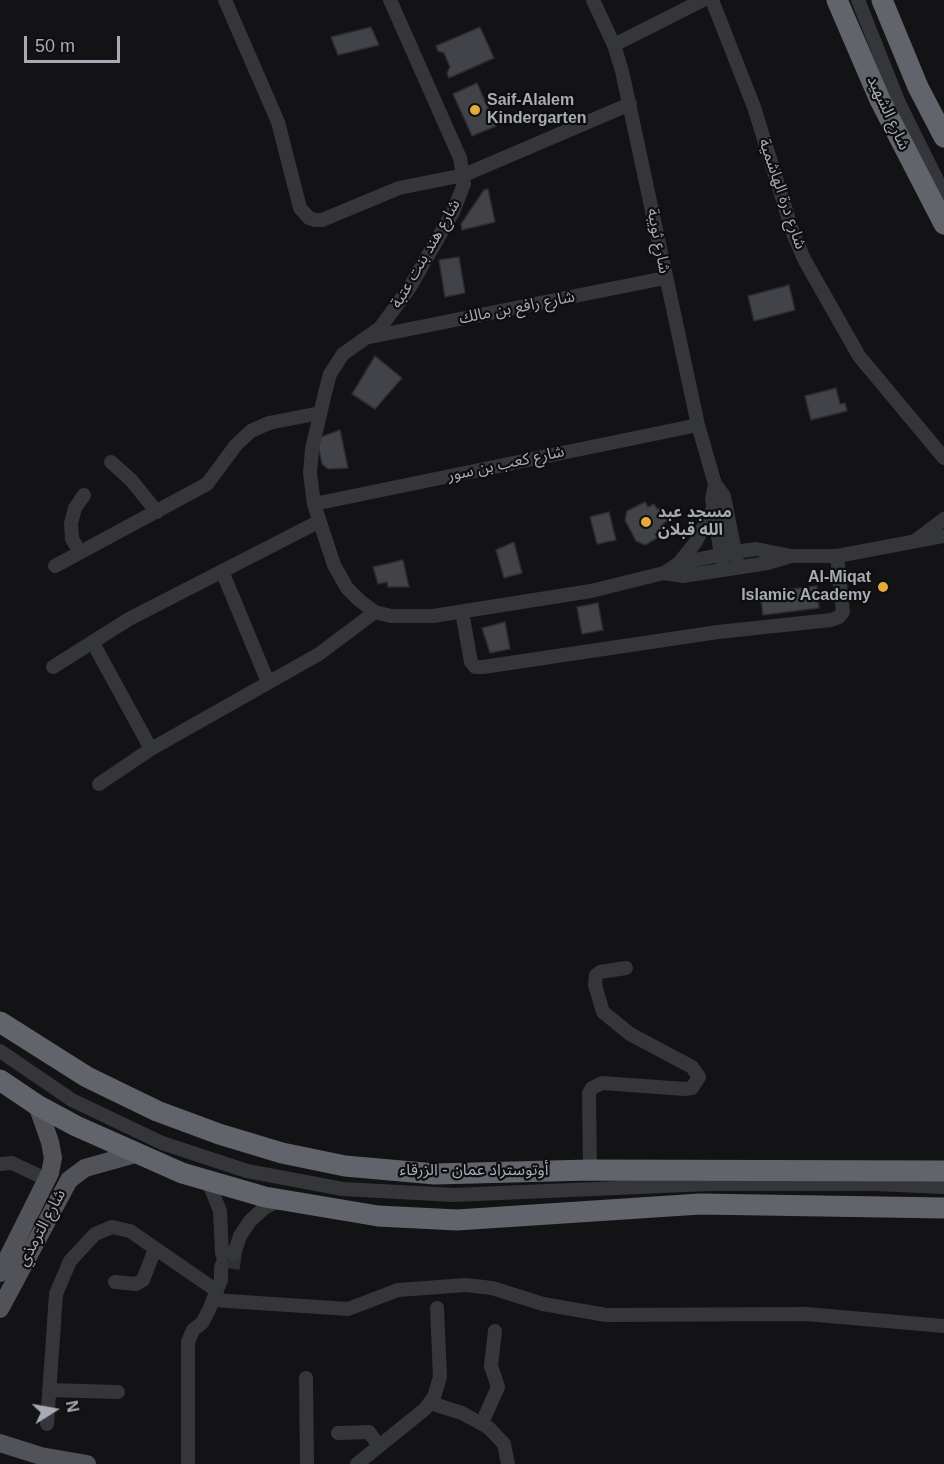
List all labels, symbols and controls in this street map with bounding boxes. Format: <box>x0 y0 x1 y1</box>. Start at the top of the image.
scale bar <box>27 24 123 62</box>
text: 50 m <box>35 36 75 56</box>
street label: شارع الشهيد <box>862 73 914 153</box>
place label: Saif-Alalem Kindergarten <box>487 91 587 129</box>
marker: Saif-Alalem Kindergarten <box>468 103 482 117</box>
street label: شارع درة الهاشمية <box>754 136 810 252</box>
street label: شارع هند بنت عتبة <box>387 196 465 312</box>
street label: شارع ثويبة <box>642 207 674 275</box>
street label: شارع رافع بن مالك <box>458 287 576 329</box>
street label: شارع كعب بن سور <box>446 442 566 486</box>
place label: مسجد عبد الله قبلان <box>658 503 732 541</box>
marker: مسجد عبد الله قبلان <box>639 515 653 529</box>
place label: Al-Miqat Islamic Academy <box>741 568 871 606</box>
marker: Al-Miqat Islamic Academy <box>876 580 890 594</box>
street label: أوتوستراد عمان - الزرقاء <box>400 1161 548 1181</box>
street label: شارع الترمذي <box>14 1186 70 1270</box>
north arrow <box>24 1380 84 1440</box>
text: N <box>63 1399 82 1414</box>

